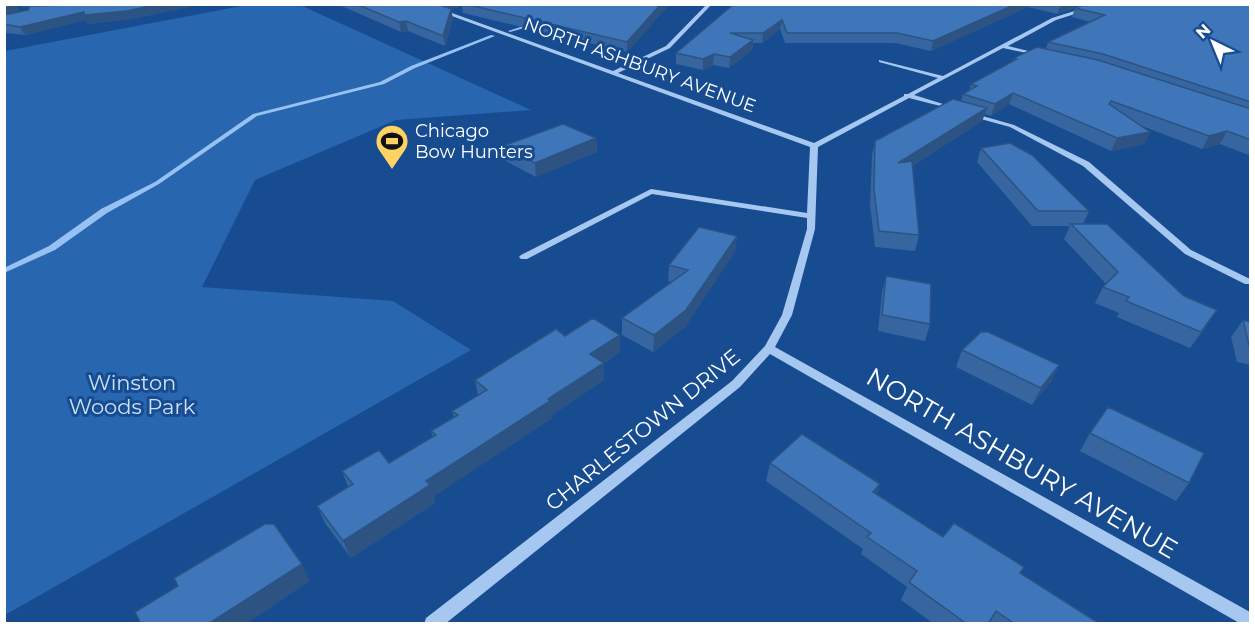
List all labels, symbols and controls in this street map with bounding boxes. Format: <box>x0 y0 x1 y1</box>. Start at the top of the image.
north arrow <box>1183 12 1243 72</box>
street label: NORTH ASHBURY AVENUE <box>521 13 759 117</box>
text: N <box>1192 20 1214 43</box>
place label: Chicago Bow Hunters <box>415 120 533 163</box>
sports icon: Chicago Bow Hunters <box>374 123 410 170</box>
street label: CHARLESTOWN DRIVE <box>540 343 745 516</box>
street label: NORTH ASHBURY AVENUE <box>861 361 1183 565</box>
park label: Winston Woods Park <box>69 370 196 419</box>

